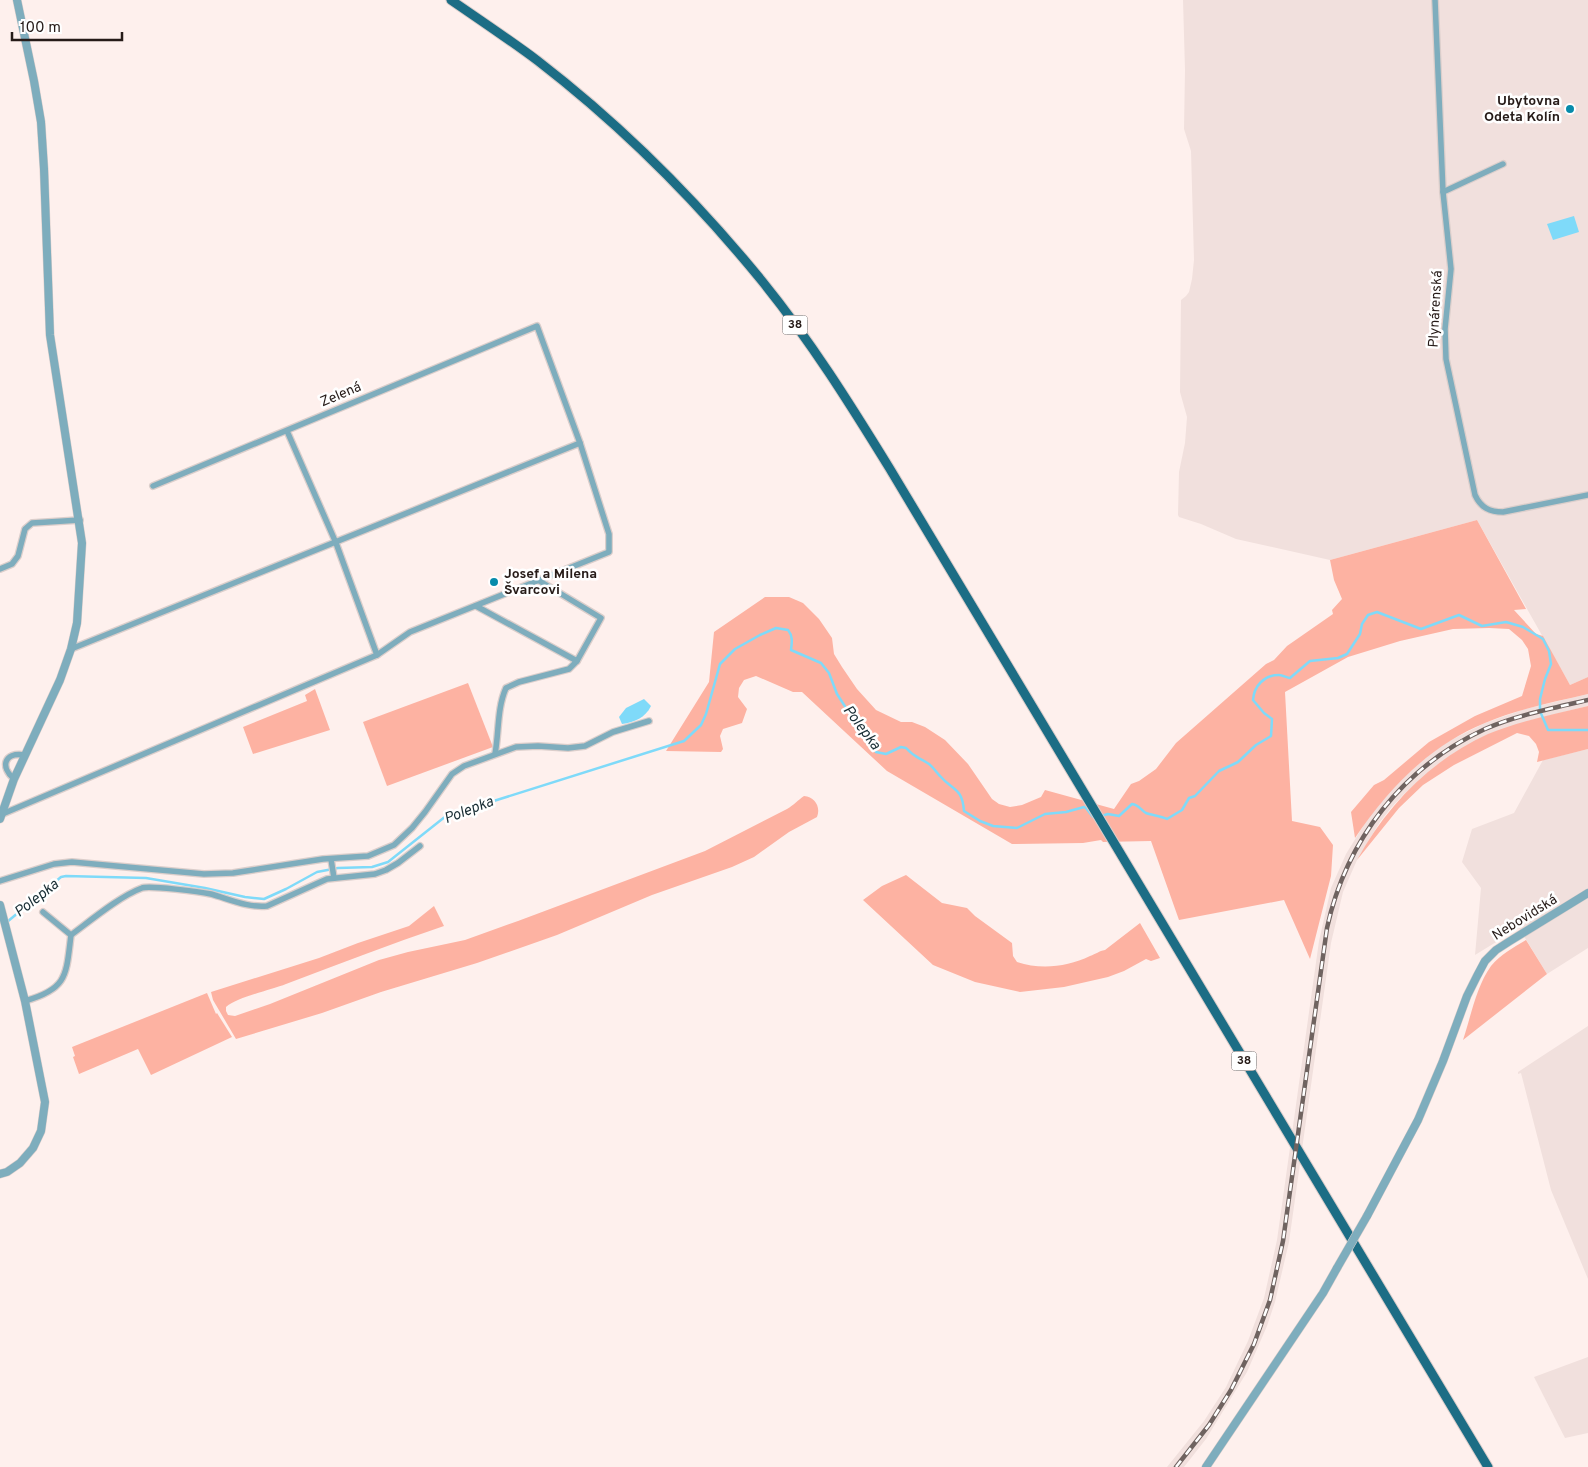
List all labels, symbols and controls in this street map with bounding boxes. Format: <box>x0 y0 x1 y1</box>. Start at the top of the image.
scale bar <box>12 10 122 42</box>
text: 100 m <box>20 19 61 38</box>
place label: Ubytovna Odeta Kolín <box>1484 93 1560 126</box>
marker: Ubytovna Odeta Kolín <box>1564 103 1576 115</box>
street label: Plynárenská <box>1425 270 1447 348</box>
road number: 38 <box>782 316 808 334</box>
street label: Zelená <box>318 379 364 411</box>
place label: Josef a Milena Švarcovi <box>504 566 597 599</box>
marker: Josef a Milena Švarcovi <box>488 576 500 588</box>
water label: Polepka <box>838 702 884 754</box>
water label: Polepka <box>442 793 497 829</box>
water label: Polepka <box>11 876 63 922</box>
street label: Nebovidská <box>1489 891 1561 945</box>
road number: 38 <box>1232 1052 1256 1070</box>

